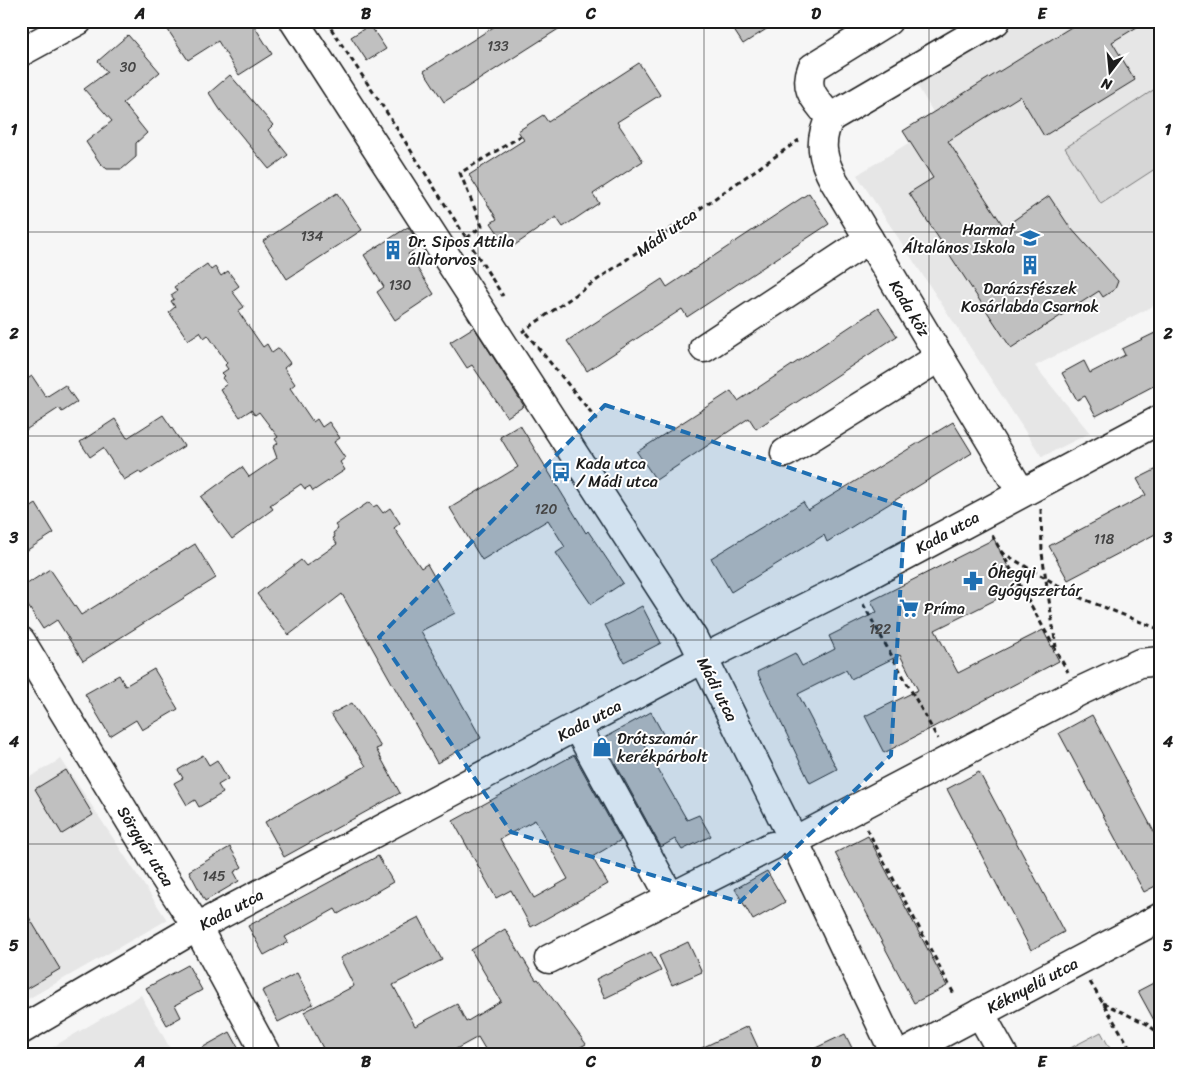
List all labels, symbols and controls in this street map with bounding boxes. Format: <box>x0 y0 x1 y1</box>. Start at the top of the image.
text: A <box>134 0 145 28</box>
text: B <box>361 0 372 28</box>
text: C <box>585 0 597 28</box>
text: D <box>811 0 821 28</box>
text: E <box>1038 0 1048 28</box>
house number: 133 <box>487 34 509 59</box>
north arrow <box>1084 48 1134 98</box>
house number: 30 <box>120 55 136 80</box>
text: N <box>1098 71 1116 98</box>
text: 1 <box>11 115 18 144</box>
text: 1 <box>1165 115 1172 144</box>
street label: Mádi utca <box>629 201 703 264</box>
place label: Harmat Általános Iskola <box>901 215 1016 262</box>
house number: 134 <box>301 224 323 249</box>
place label: Dr. Sipos Attila állatorvos <box>408 227 514 274</box>
school or university icon: Harmat Általános Iskola <box>1019 227 1041 249</box>
building icon: Dr. Sipos Attila állatorvos <box>382 239 404 261</box>
building icon: Darázsfészek Kosárlabda Csarnok <box>1019 254 1041 276</box>
house number: 130 <box>389 273 411 298</box>
street label: Kada köz <box>881 274 938 343</box>
place label: Darázsfészek Kosárlabda Csarnok <box>961 274 1099 321</box>
text: 2 <box>8 319 19 348</box>
text: 2 <box>1162 319 1173 348</box>
place label: Kada utca / Mádi utca <box>576 449 658 496</box>
bus stop icon: Kada utca / Mádi utca <box>550 461 572 483</box>
house number: 120 <box>535 497 558 522</box>
street label: Kada utca <box>910 503 985 562</box>
text: 3 <box>9 523 19 552</box>
text: 3 <box>1163 523 1173 552</box>
house number: 118 <box>1094 527 1115 552</box>
place label: Óhegyi Gyógyszertár <box>988 558 1083 605</box>
pharmacy icon: Óhegyi Gyógyszertár <box>962 570 984 592</box>
place label: Príma <box>924 594 965 623</box>
supermarket icon: Príma <box>898 597 920 619</box>
house number: 122 <box>869 617 891 642</box>
street label: Mádi utca <box>689 652 746 727</box>
street label: Kada utca <box>552 691 627 750</box>
place label: Drótszamár kerékpárbolt <box>617 724 708 771</box>
text: 4 <box>8 727 19 756</box>
text: 4 <box>1162 727 1173 756</box>
shop icon: Drótszamár kerékpárbolt <box>591 736 613 758</box>
street label: Sörgyár utca <box>109 800 183 893</box>
house number: 145 <box>202 864 226 889</box>
street label: Kada utca <box>194 880 269 939</box>
text: 5 <box>9 931 19 960</box>
text: 5 <box>1163 931 1173 960</box>
street label: Kéknyelű utca <box>981 949 1083 1022</box>
text: A <box>134 1047 145 1075</box>
text: B <box>361 1047 372 1075</box>
text: C <box>585 1047 597 1075</box>
text: D <box>811 1047 821 1075</box>
text: E <box>1038 1047 1048 1075</box>

